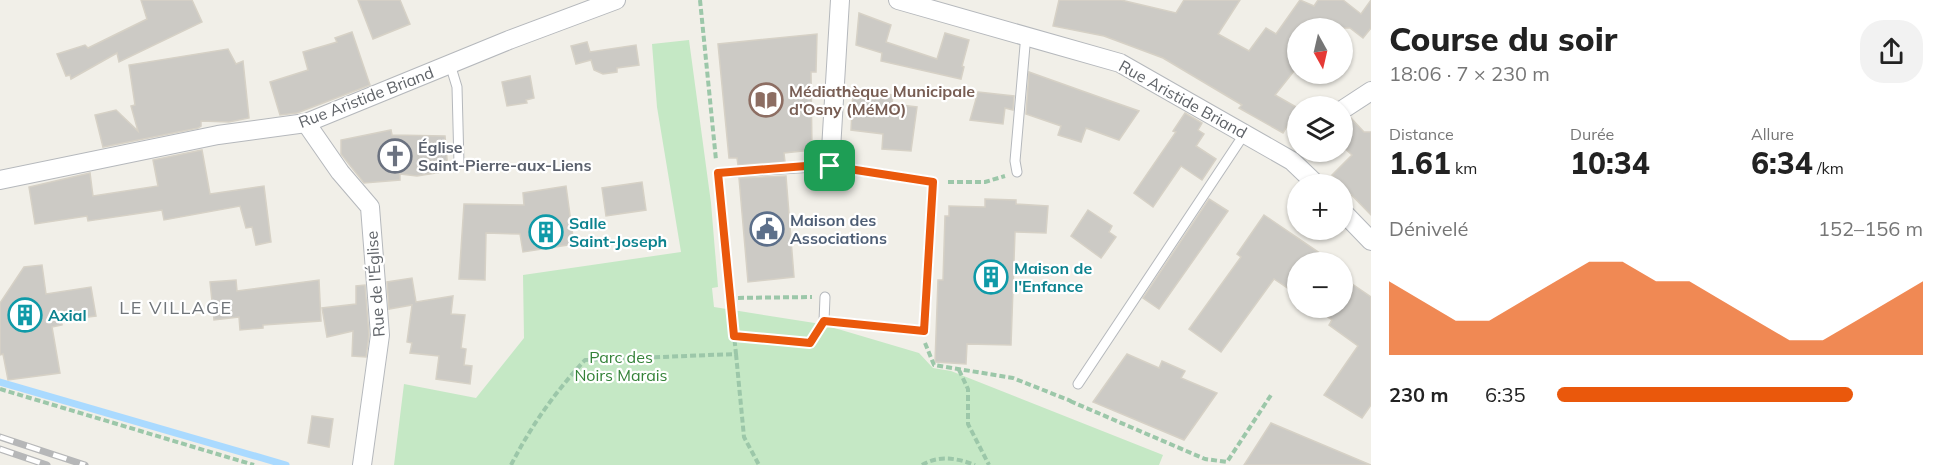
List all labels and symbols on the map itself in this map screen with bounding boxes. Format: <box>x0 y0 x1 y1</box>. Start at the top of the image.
north arrow <box>1287 18 1353 84</box>
street label: Rue Aristide Briand <box>1115 55 1251 143</box>
street label: Rue Aristide Briand <box>295 62 437 132</box>
place label: Médiathèque Municipale d'Osny (MéMO) <box>789 81 975 119</box>
library icon: Médiathèque Municipale d'Osny (MéMO) <box>748 82 784 118</box>
place label: Église Saint-Pierre-aux-Liens <box>418 137 592 175</box>
church icon: Église Saint-Pierre-aux-Liens <box>377 138 413 174</box>
pin <box>804 140 855 191</box>
place label: Maison des Associations <box>790 210 887 248</box>
public building icon: Maison des Associations <box>749 211 785 247</box>
place label: Salle Saint-Joseph <box>569 213 667 251</box>
building icon: Salle Saint-Joseph <box>528 214 564 250</box>
street label: Rue de l'Église <box>361 230 389 338</box>
place label: Maison de l'Enfance <box>1014 258 1092 296</box>
building icon: Maison de l'Enfance <box>973 259 1009 295</box>
district label: LE VILLAGE <box>119 296 233 319</box>
building icon: Axial <box>7 297 43 333</box>
place label: Axial <box>48 305 87 325</box>
park label: Parc des Noirs Marais <box>574 347 668 385</box>

